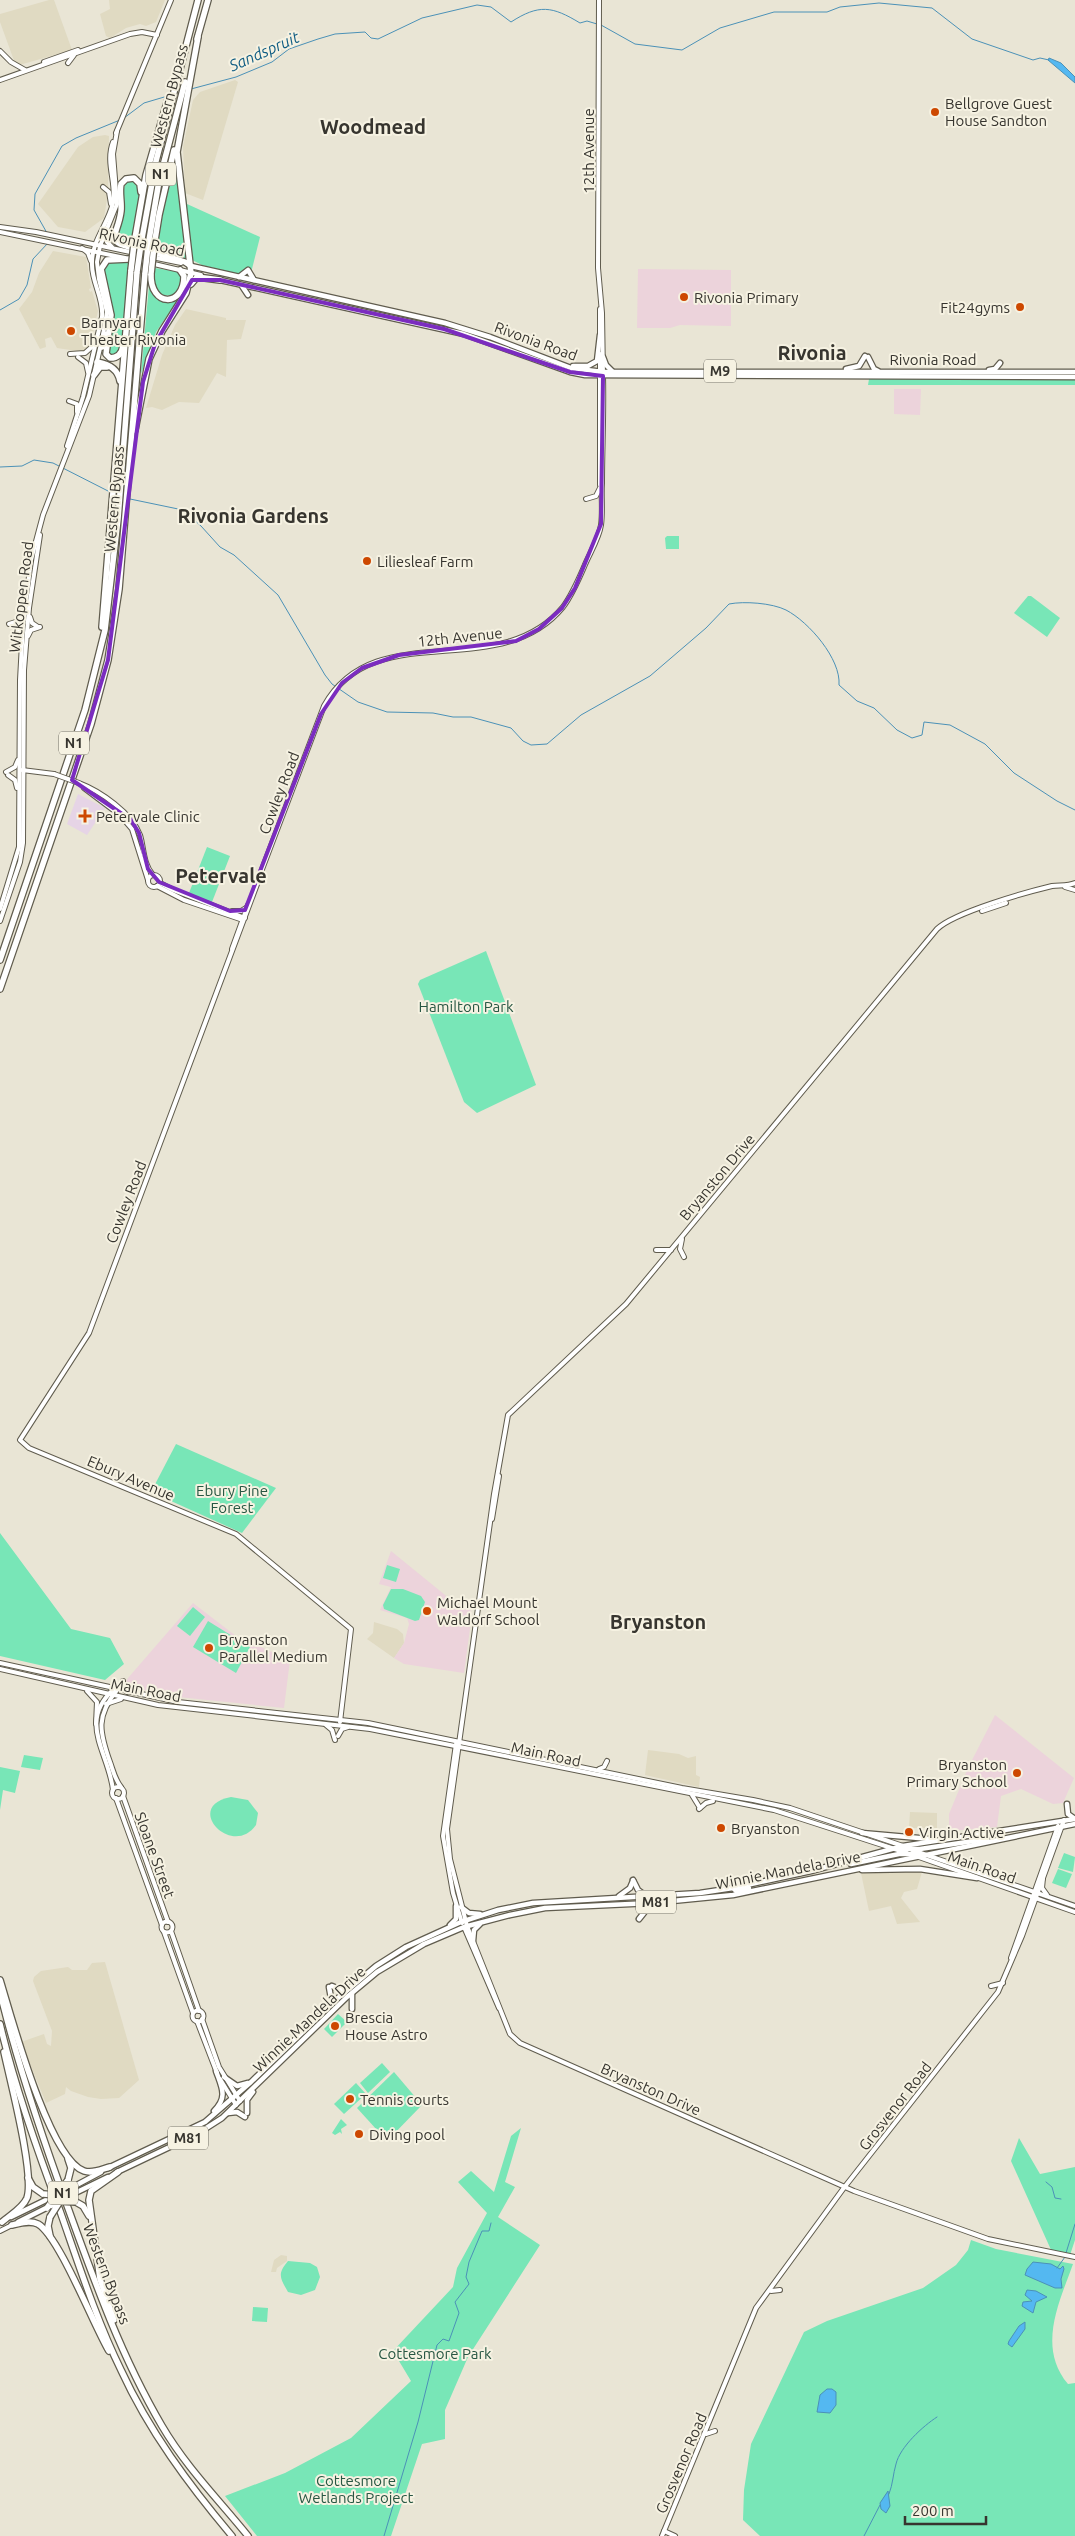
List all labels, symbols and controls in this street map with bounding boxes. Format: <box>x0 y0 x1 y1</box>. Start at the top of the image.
water label: Sandspruit <box>225 27 302 75</box>
street label: Western Bypass <box>147 42 191 150</box>
place label: Bellgrove Guest House Sandton <box>945 95 1052 129</box>
marker: Bellgrove Guest House Sandton <box>929 106 941 118</box>
street label: 12th Avenue <box>580 108 597 194</box>
district label: Woodmead <box>320 115 426 138</box>
road number: N1 <box>146 162 176 185</box>
street label: Rivonia Road <box>98 225 186 259</box>
place label: Rivonia Primary <box>694 289 799 306</box>
marker: Rivonia Primary <box>678 291 690 303</box>
place label: Fit24gyms <box>940 299 1010 316</box>
marker: Fit24gyms <box>1014 301 1026 313</box>
place label: Barnyard Theater Rivonia <box>81 314 186 348</box>
street label: Rivonia Road <box>492 318 580 364</box>
marker: Barnyard Theater Rivonia <box>65 325 77 337</box>
district label: Rivonia <box>777 341 847 364</box>
street label: Rivonia Road <box>890 351 976 368</box>
road number: M9 <box>704 360 736 382</box>
street label: Western Bypass <box>101 445 127 553</box>
district label: Rivonia Gardens <box>177 504 329 527</box>
street label: Witkoppen Road <box>6 540 36 654</box>
place label: Liliesleaf Farm <box>377 553 473 570</box>
marker: Liliesleaf Farm <box>361 555 373 567</box>
street label: 12th Avenue <box>417 624 503 650</box>
road number: N1 <box>59 731 89 754</box>
street label: Cowley Road <box>255 749 303 837</box>
place label: Petervale Clinic <box>96 808 200 825</box>
marker: Petervale Clinic <box>78 809 92 823</box>
district label: Petervale <box>175 864 267 887</box>
park label: Hamilton Park <box>418 998 514 1015</box>
street label: Bryanston Drive <box>676 1130 758 1224</box>
street label: Cowley Road <box>102 1158 150 1246</box>
street label: Ebury Avenue <box>85 1452 177 1504</box>
park label: Ebury Pine Forest <box>196 1482 268 1516</box>
place label: Michael Mount Waldorf School <box>437 1594 540 1628</box>
marker: Michael Mount Waldorf School <box>421 1605 433 1617</box>
district label: Bryanston <box>610 1610 706 1633</box>
place label: Bryanston Parallel Medium <box>219 1631 328 1665</box>
marker: Bryanston Parallel Medium <box>203 1642 215 1654</box>
street label: Main Road <box>110 1675 182 1705</box>
street label: Main Road <box>510 1738 582 1770</box>
place label: Bryanston Primary School <box>906 1756 1007 1790</box>
marker: Bryanston Primary School <box>1011 1767 1023 1779</box>
street label: Sloane Street <box>132 1810 178 1900</box>
place label: Bryanston <box>731 1820 800 1837</box>
marker: Bryanston <box>715 1822 727 1834</box>
place label: Virgin Active <box>919 1824 1004 1841</box>
marker: Virgin Active <box>903 1826 915 1838</box>
street label: Main Road <box>946 1847 1018 1887</box>
street label: Winnie Mandela Drive <box>714 1848 862 1892</box>
road number: M81 <box>636 1890 676 1914</box>
street label: Winnie Mandela Drive <box>249 1963 369 2075</box>
place label: Brescia House Astro <box>345 2009 428 2043</box>
marker: Brescia House Astro <box>329 2020 341 2032</box>
street label: Grosvenor Road <box>855 2058 935 2154</box>
street label: Bryanston Drive <box>598 2059 704 2119</box>
place label: Tennis courts <box>360 2091 449 2108</box>
marker: Tennis courts <box>344 2093 356 2105</box>
road number: M81 <box>168 2126 208 2150</box>
place label: Diving pool <box>369 2126 445 2143</box>
marker: Diving pool <box>353 2128 365 2140</box>
road number: N1 <box>48 2182 78 2204</box>
street label: Western Bypass <box>80 2221 134 2327</box>
park label: Cottesmore Park <box>378 2345 492 2362</box>
street label: Grosvenor Road <box>652 2410 710 2516</box>
park label: Cottesmore Wetlands Project <box>299 2472 414 2506</box>
scale bar <box>905 2494 986 2526</box>
text: 200 m <box>912 2502 954 2519</box>

